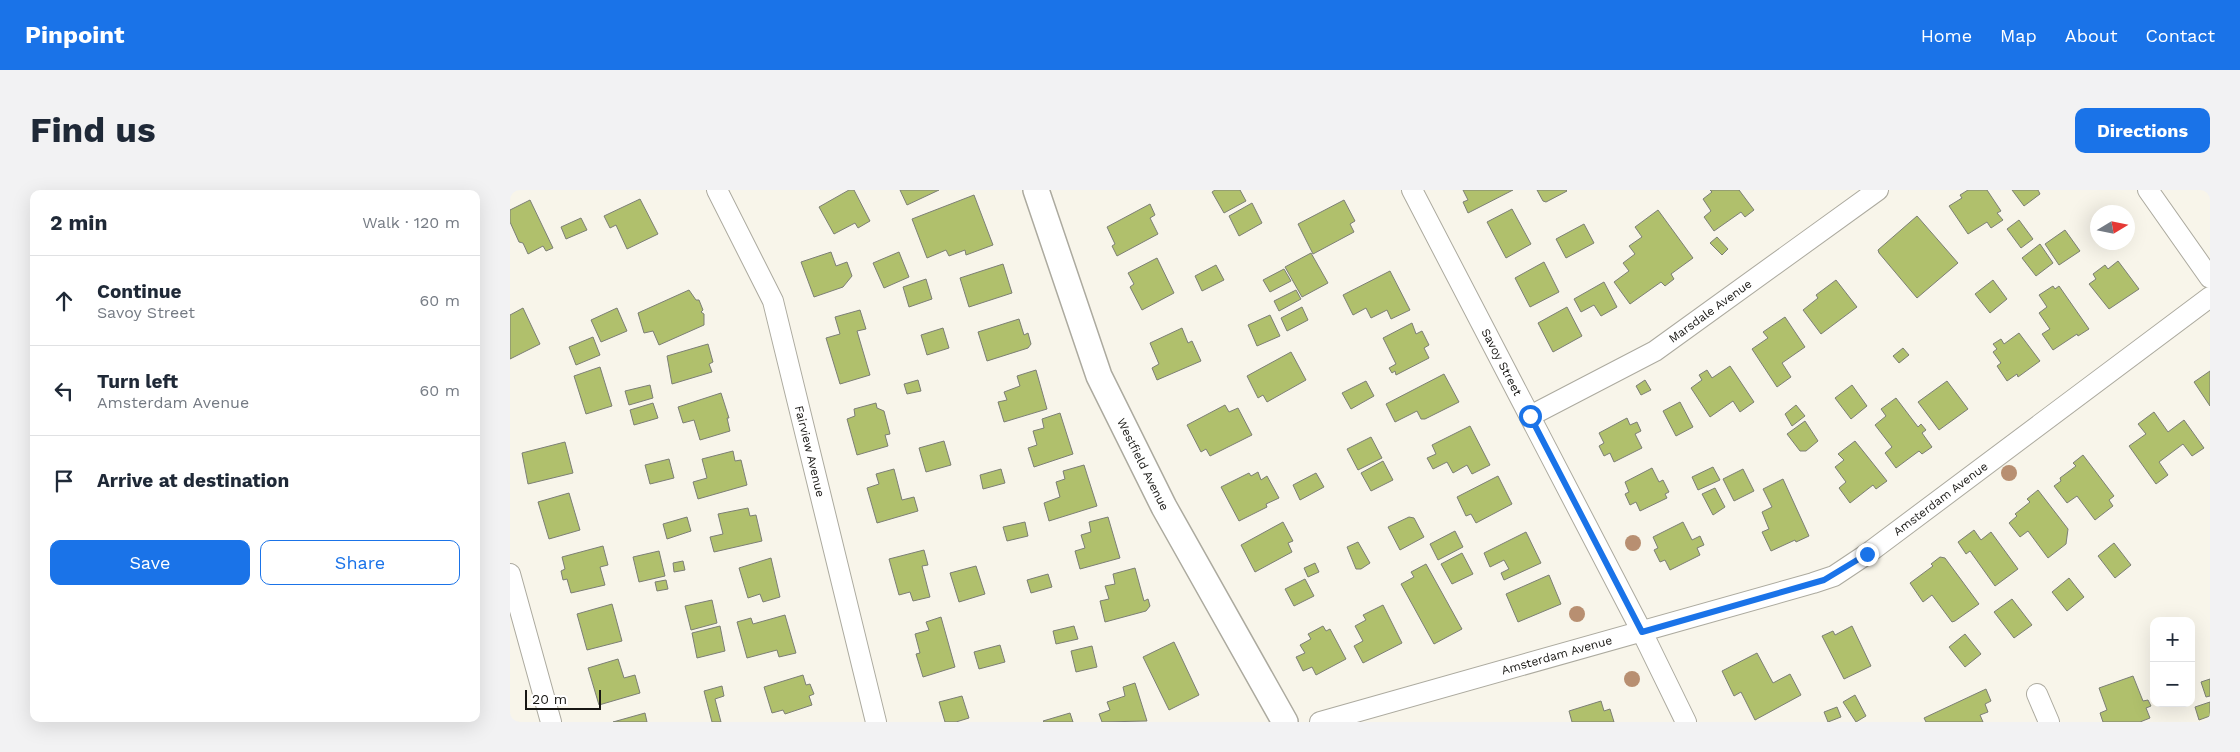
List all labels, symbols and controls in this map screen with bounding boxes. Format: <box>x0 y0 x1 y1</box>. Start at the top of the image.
text: Pinpoint <box>25 21 125 49</box>
text: Home <box>1921 25 1972 46</box>
text: Map <box>2000 25 2037 46</box>
text: About <box>2065 25 2117 46</box>
text: Contact <box>2145 25 2215 46</box>
button: Directions <box>2075 108 2210 153</box>
text: Find us <box>30 109 156 151</box>
north arrow <box>2090 205 2135 250</box>
text: 2 min <box>50 210 107 235</box>
text: Walk · 120 m <box>362 213 460 232</box>
street label: Marsdale Avenue <box>1666 276 1755 346</box>
text: Continue <box>97 280 181 303</box>
icon: ahead <box>50 287 78 315</box>
text: 60 m <box>420 291 460 310</box>
text: Savoy Street <box>97 303 195 322</box>
street label: Savoy Street <box>1478 326 1525 398</box>
text: Turn left <box>97 370 178 393</box>
icon: left <box>50 377 78 405</box>
text: 60 m <box>420 381 460 400</box>
text: Amsterdam Avenue <box>97 393 249 412</box>
street label: Fairview Avenue <box>792 404 828 499</box>
route start <box>1519 405 1542 428</box>
street label: Westfield Avenue <box>1114 416 1172 513</box>
street label: Amsterdam Avenue <box>1891 459 1991 539</box>
icon: arrive <box>50 467 78 495</box>
text: Arrive at destination <box>97 469 289 492</box>
button: Save <box>50 540 250 585</box>
button: Share <box>260 540 460 585</box>
route end <box>1856 543 1879 566</box>
map controls <box>2150 617 2195 707</box>
button: + <box>2150 617 2195 662</box>
street label: Amsterdam Avenue <box>1500 633 1614 677</box>
button: − <box>2150 662 2195 707</box>
scale bar <box>525 687 601 710</box>
text: 20 m <box>532 691 567 707</box>

